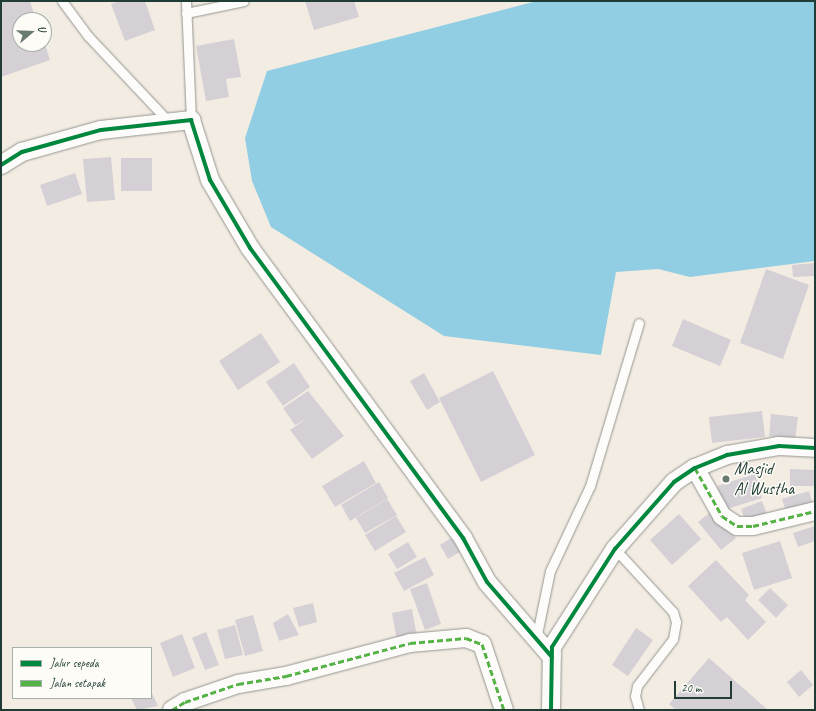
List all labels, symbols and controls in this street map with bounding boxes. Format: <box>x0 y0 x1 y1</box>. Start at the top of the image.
north arrow <box>12 12 52 52</box>
text: U <box>35 24 50 33</box>
place label: Masjid Al Wustha <box>734 459 794 499</box>
marker: Masjid Al Wustha <box>721 474 731 484</box>
legend <box>12 647 152 699</box>
text: Jalur sepeda <box>50 655 98 671</box>
scale bar <box>676 673 734 699</box>
text: Jalan setapak <box>50 675 105 691</box>
text: 20 m <box>681 680 701 696</box>

